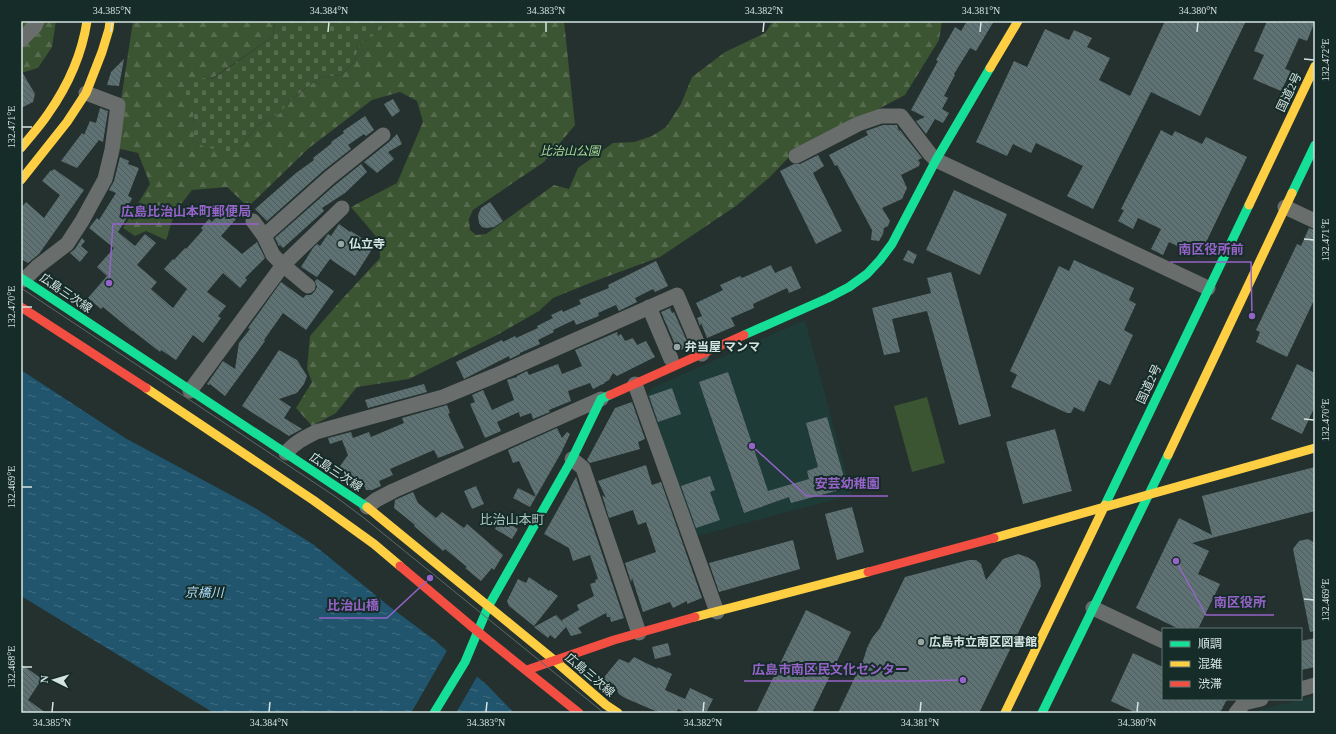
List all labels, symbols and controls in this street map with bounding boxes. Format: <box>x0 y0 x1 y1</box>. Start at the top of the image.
text: 34.385°N <box>93 5 131 16</box>
text: 34.384°N <box>310 5 348 16</box>
text: 34.383°N <box>527 5 565 16</box>
text: 34.382°N <box>745 5 783 16</box>
text: 34.381°N <box>962 5 1000 16</box>
text: 34.380°N <box>1179 5 1217 16</box>
text: 132.472°E <box>1320 39 1331 81</box>
street label: 国道2号 <box>1273 70 1305 114</box>
text: 132.471°E <box>6 106 17 148</box>
park label: 比治山公園 <box>540 144 602 158</box>
callout: 広島比治山本町郵便局 <box>113 199 259 224</box>
text: 広島比治山本町郵便局 <box>121 204 251 219</box>
text: 132.471°E <box>1320 219 1331 261</box>
place label: 仏立寺 <box>349 237 385 251</box>
callout: 南区役所前 <box>1170 237 1251 262</box>
marker: 仏立寺 <box>336 239 346 249</box>
text: 南区役所前 <box>1178 242 1244 257</box>
street label: 広島三次線 <box>37 270 95 316</box>
text: 132.470°E <box>6 286 17 328</box>
place label: 弁当屋 マンマ <box>685 340 760 354</box>
marker: 弁当屋 マンマ <box>672 342 682 352</box>
street label: 国道2号 <box>1134 362 1164 406</box>
text: 132.470°E <box>1320 399 1331 441</box>
street label: 広島三次線 <box>307 450 365 494</box>
text: 132.469°E <box>6 466 17 508</box>
callout: 安芸幼稚園 <box>807 471 888 496</box>
text: 安芸幼稚園 <box>814 476 880 491</box>
district label: 比治山本町 <box>479 512 545 527</box>
text: 132.469°E <box>1320 579 1331 621</box>
water label: 京橋川 <box>184 585 225 600</box>
callout: 南区役所 <box>1206 590 1274 615</box>
callout: 比治山橋 <box>319 593 387 618</box>
text: 南区役所 <box>1214 595 1266 610</box>
text: 比治山橋 <box>327 598 379 613</box>
legend <box>1162 628 1302 700</box>
place label: 広島市立南区図書館 <box>929 635 1037 649</box>
marker: 広島市立南区図書館 <box>916 637 926 647</box>
text: 順調 <box>1198 637 1222 651</box>
text: 132.468°E <box>6 646 17 688</box>
street label: 広島三次線 <box>563 650 617 700</box>
callout: 広島市南区民文化センター <box>744 656 916 681</box>
text: 混雑 <box>1198 657 1222 671</box>
north arrow <box>34 660 74 700</box>
text: 広島市南区民文化センター <box>752 662 908 677</box>
text: N <box>38 675 50 684</box>
text: 渋滞 <box>1198 677 1222 691</box>
text: 34.385°N <box>33 717 71 728</box>
text: 34.384°N <box>250 717 288 728</box>
text: 34.383°N <box>467 717 505 728</box>
text: 34.382°N <box>684 717 722 728</box>
text: 34.381°N <box>901 717 939 728</box>
text: 34.380°N <box>1118 717 1156 728</box>

